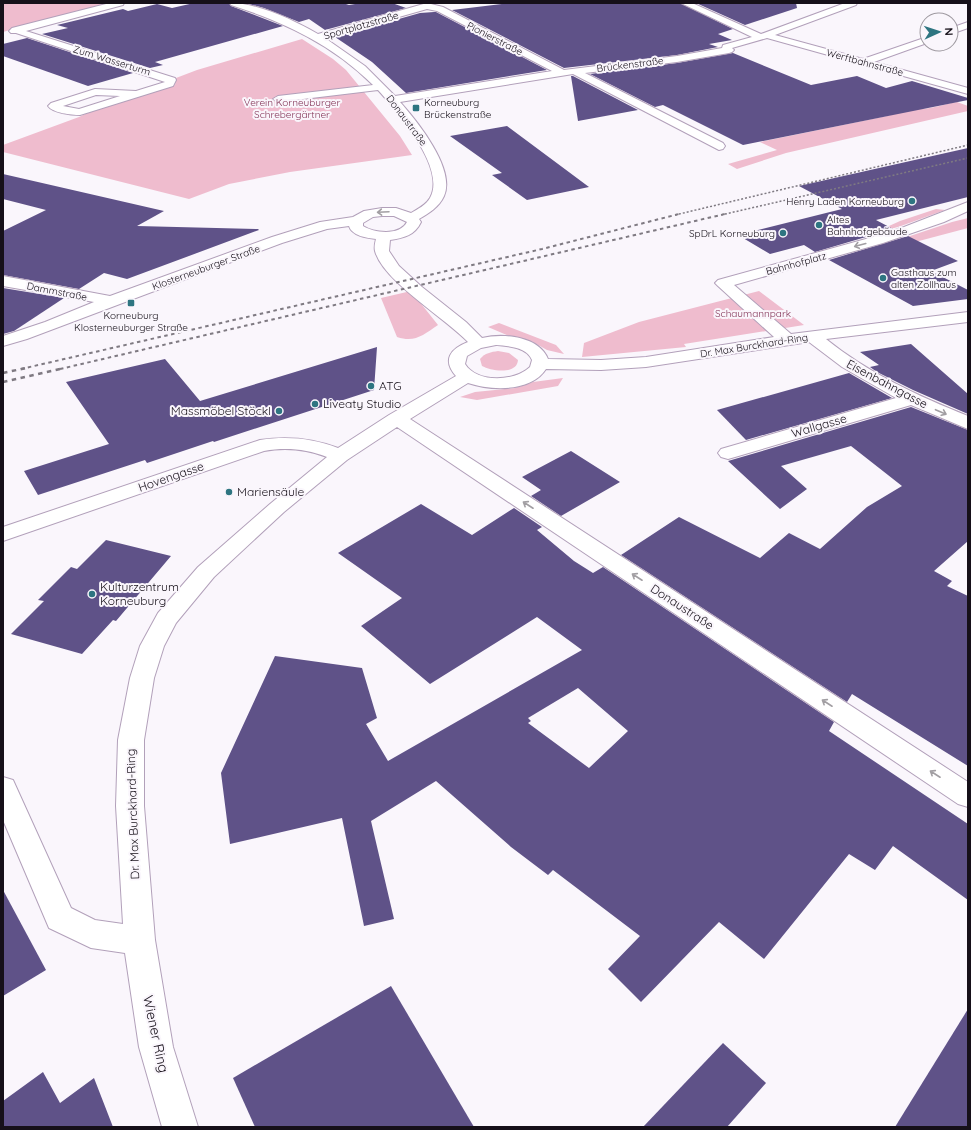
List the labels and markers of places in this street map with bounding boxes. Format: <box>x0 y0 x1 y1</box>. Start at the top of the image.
place label: Korneuburg Brückenstraße <box>424 96 492 121</box>
marker: Korneuburg Brückenstraße <box>411 103 421 113</box>
place label: Henry Laden Korneuburg <box>786 195 904 208</box>
marker: Henry Laden Korneuburg <box>907 196 917 206</box>
place label: Altes Bahnhofgebäude <box>827 213 908 238</box>
marker: Altes Bahnhofgebäude <box>814 220 824 230</box>
place label: SpDrL Korneuburg <box>689 227 775 240</box>
marker: SpDrL Korneuburg <box>778 228 788 238</box>
place label: Gasthaus zum alten Zollhaus <box>891 266 957 291</box>
marker: Gasthaus zum alten Zollhaus <box>878 273 888 283</box>
marker: Korneuburg Klosterneuburger Straße <box>126 298 136 308</box>
place label: Korneuburg Klosterneuburger Straße <box>74 309 188 334</box>
place label: ATG <box>379 378 402 393</box>
marker: ATG <box>366 381 376 391</box>
place label: Liveaty Studio <box>323 396 401 411</box>
marker: Liveaty Studio <box>310 399 320 409</box>
place label: Massmöbel Stöckl <box>171 403 271 418</box>
marker: Massmöbel Stöckl <box>274 406 284 416</box>
place label: Mariensäule <box>237 484 304 499</box>
marker: Mariensäule <box>224 487 234 497</box>
place label: Kulturzentrum Korneuburg <box>100 579 179 608</box>
marker: Kulturzentrum Korneuburg <box>87 589 97 599</box>

